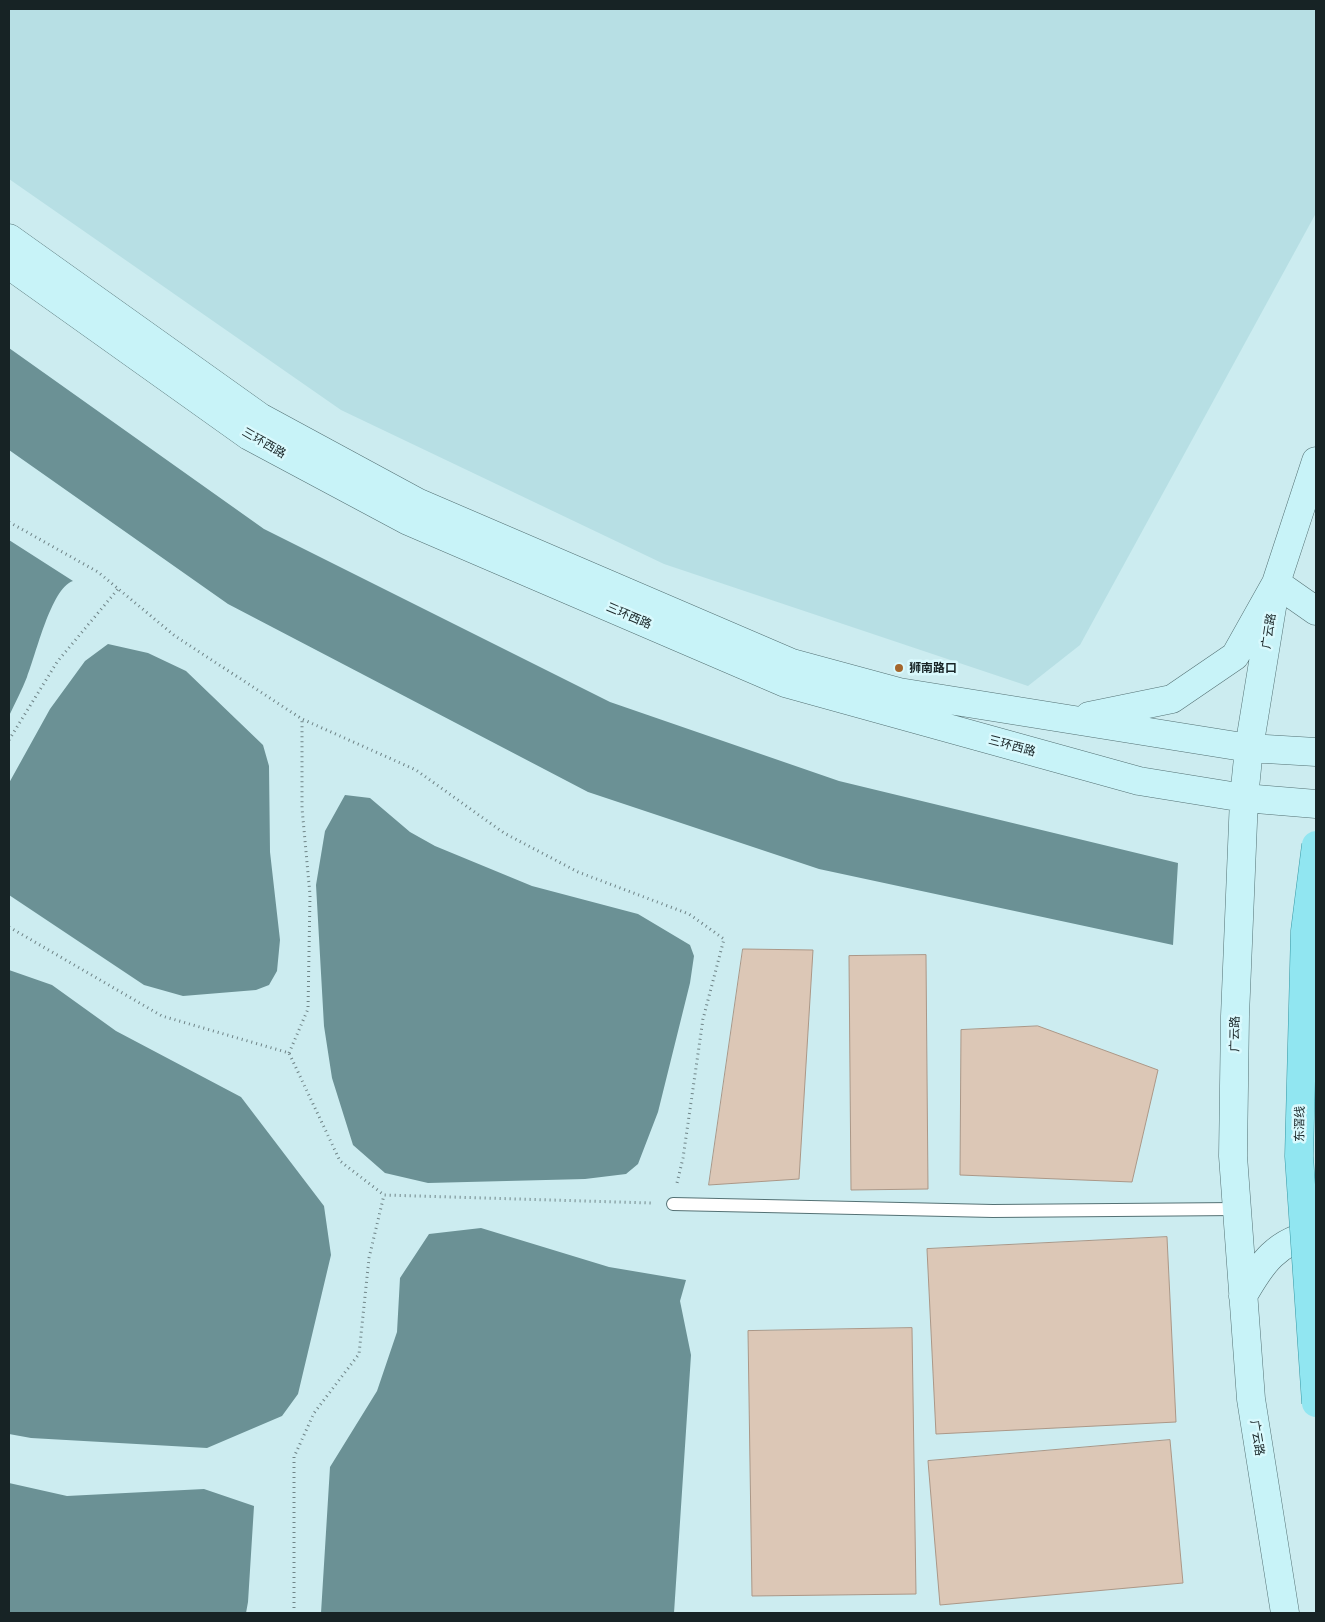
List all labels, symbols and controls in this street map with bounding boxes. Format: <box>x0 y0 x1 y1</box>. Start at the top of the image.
street label: 三环西路 <box>240 425 288 461</box>
street label: 三环西路 <box>604 600 654 632</box>
street label: 广云路 <box>1259 612 1279 650</box>
place label: 狮南路口 <box>909 661 957 675</box>
marker: 狮南路口 <box>893 662 905 674</box>
street label: 三环西路 <box>987 733 1037 759</box>
street label: 广云路 <box>1227 1016 1243 1052</box>
street label: 东滘线 <box>1292 1106 1308 1142</box>
street label: 广云路 <box>1247 1419 1267 1457</box>

